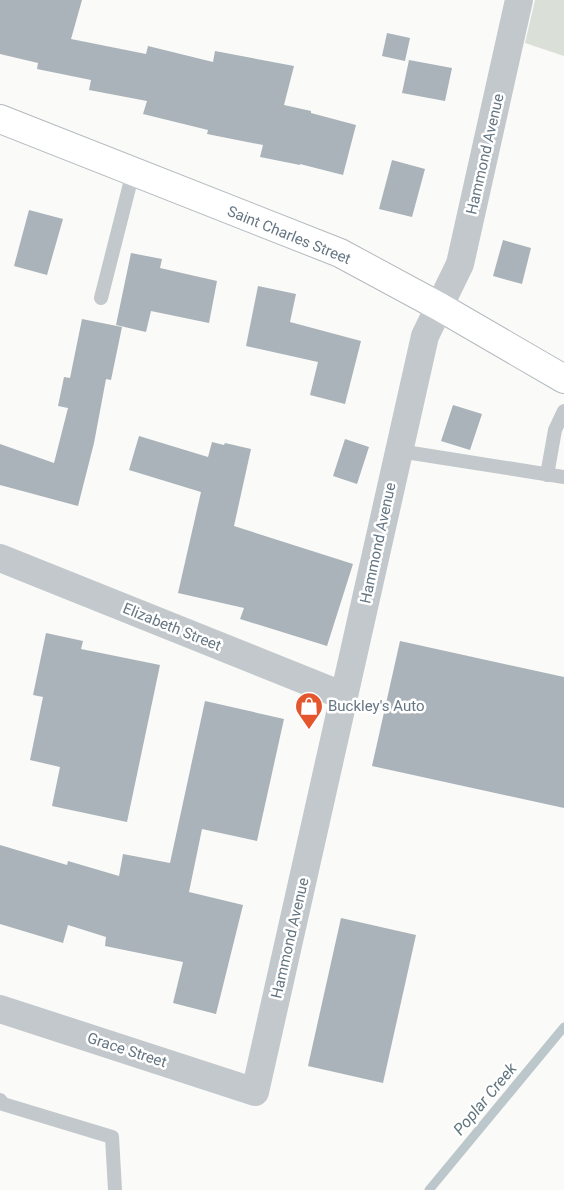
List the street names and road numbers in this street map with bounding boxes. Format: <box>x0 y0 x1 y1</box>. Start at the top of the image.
street label: Hammond Avenue <box>462 92 508 216</box>
street label: Saint Charles Street <box>225 202 353 268</box>
street label: Hammond Avenue <box>356 481 400 605</box>
street label: Elizabeth Street <box>120 599 224 655</box>
street label: Hammond Avenue <box>267 876 313 1000</box>
street label: Grace Street <box>85 1029 169 1071</box>

